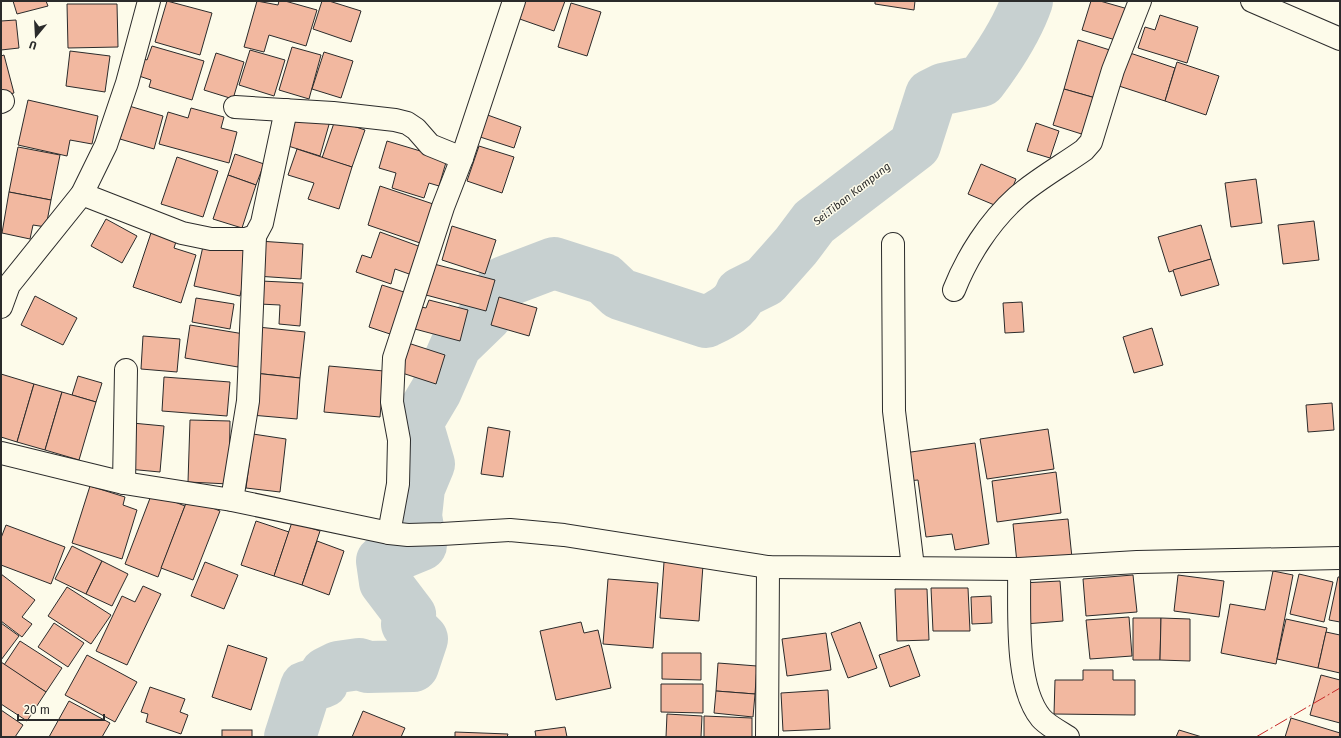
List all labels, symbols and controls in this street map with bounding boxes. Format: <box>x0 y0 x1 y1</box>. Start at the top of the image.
north arrow <box>16 16 56 56</box>
text: U <box>28 38 38 52</box>
water label: Sei.Tiban Kampung <box>810 160 893 229</box>
scale bar <box>18 696 104 722</box>
text: 20 m <box>24 703 50 717</box>

